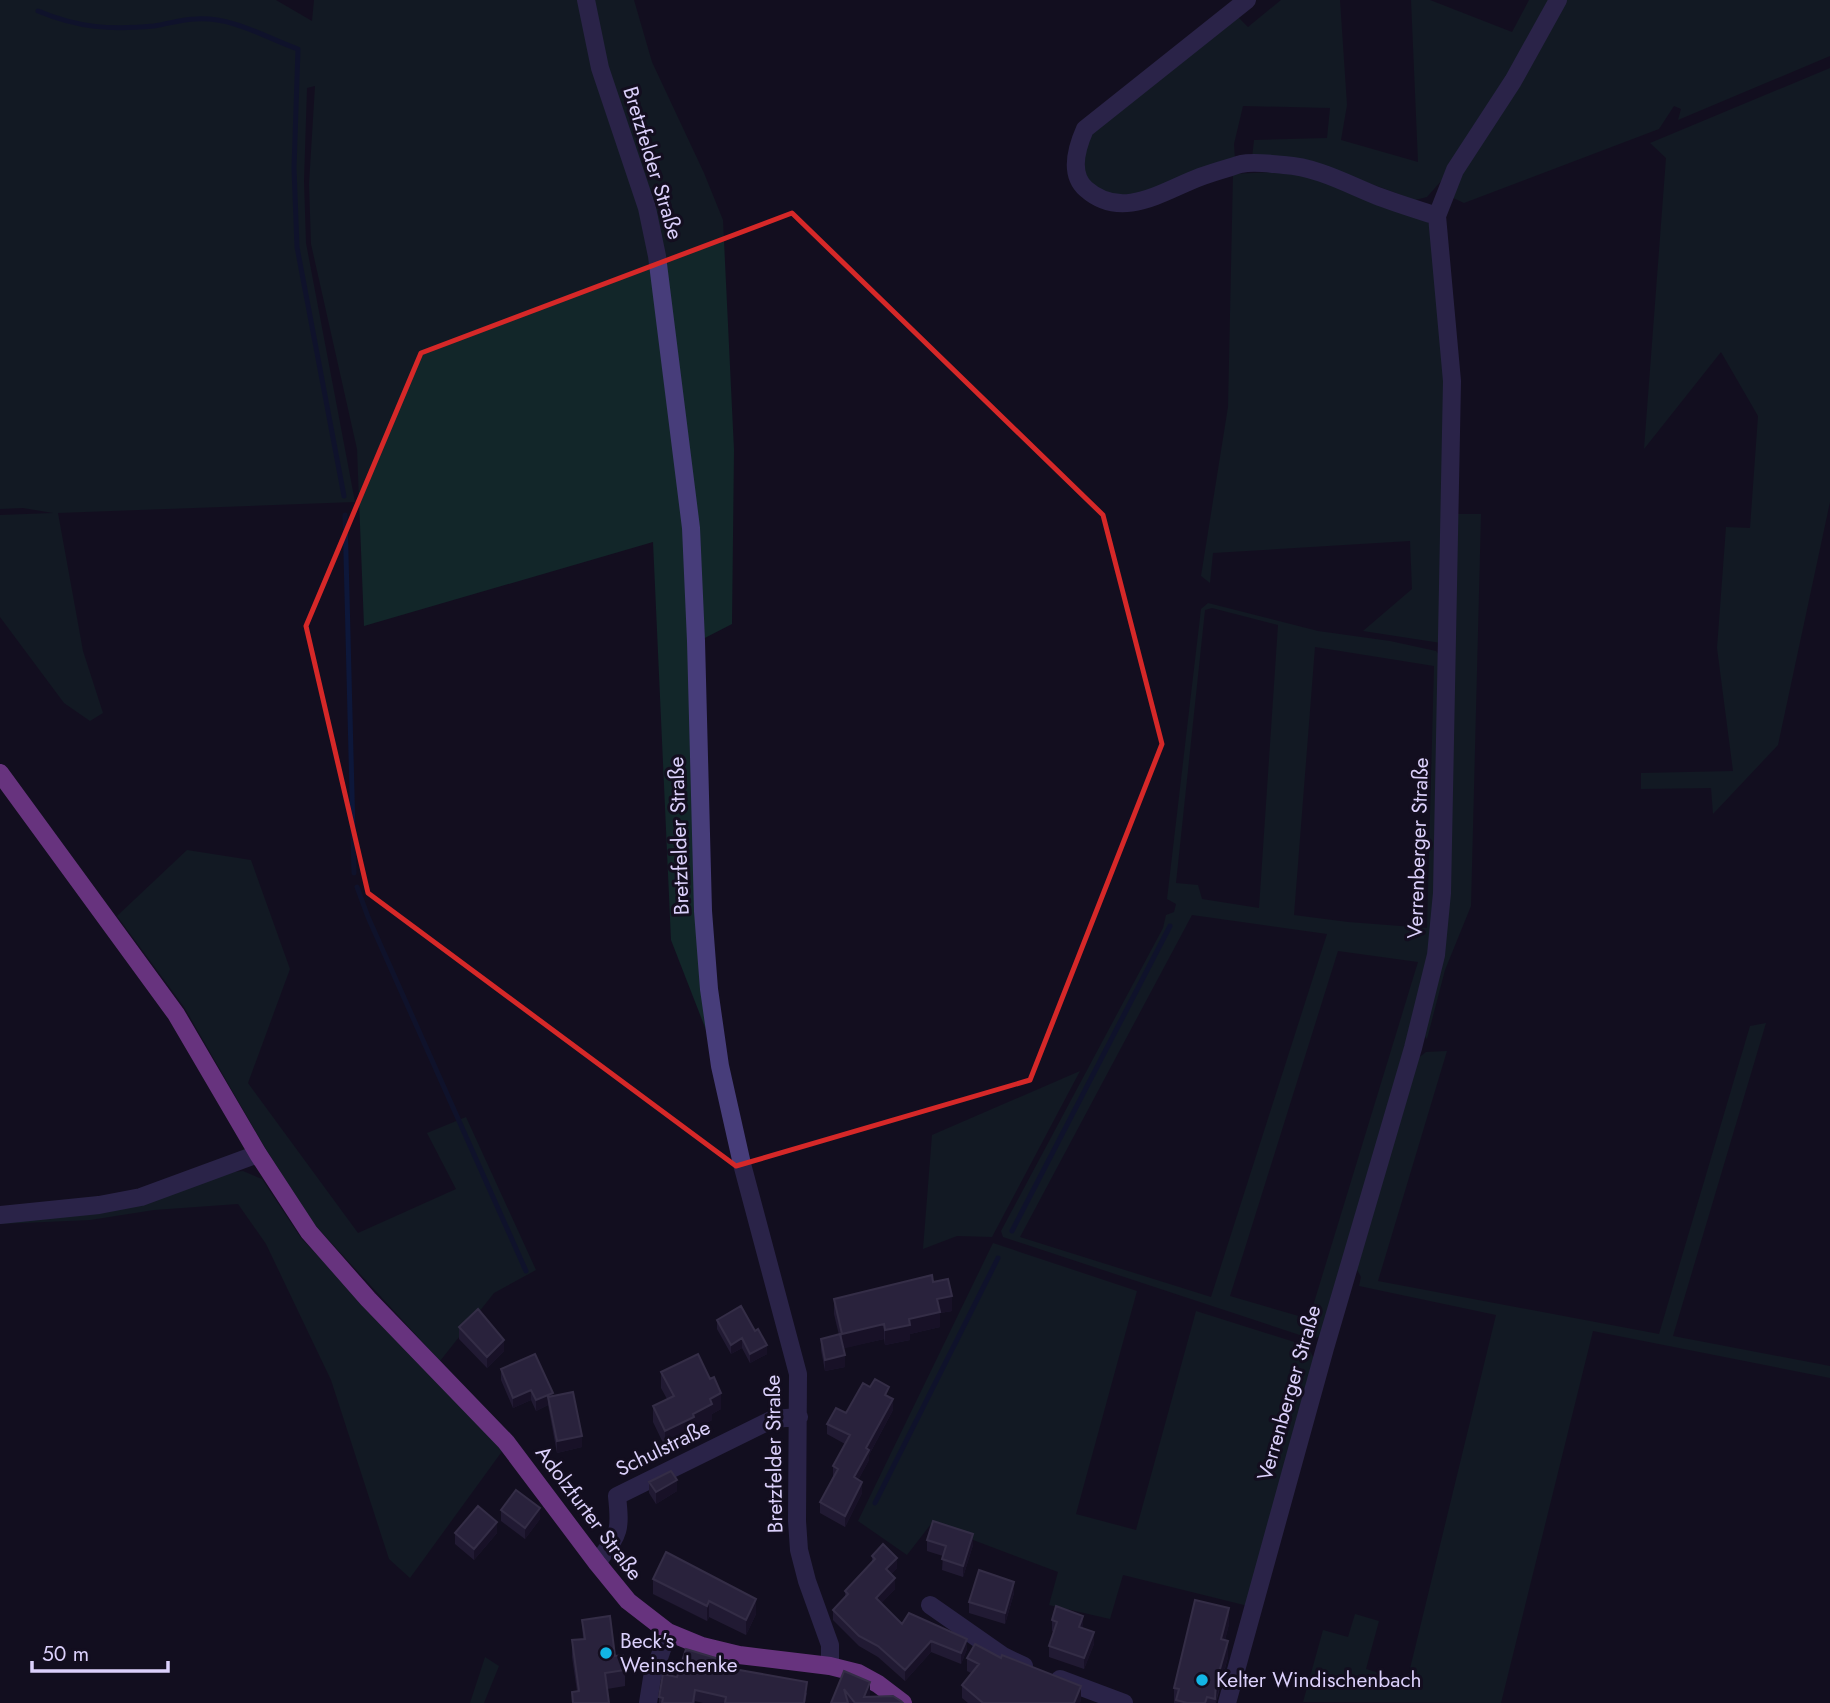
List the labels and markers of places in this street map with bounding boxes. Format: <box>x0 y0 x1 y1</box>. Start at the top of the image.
place label: Beck's Weinschenke <box>620 1626 738 1680</box>
marker: Beck's Weinschenke <box>598 1645 614 1661</box>
place label: Kelter Windischenbach <box>1216 1665 1421 1695</box>
marker: Kelter Windischenbach <box>1194 1672 1210 1688</box>

